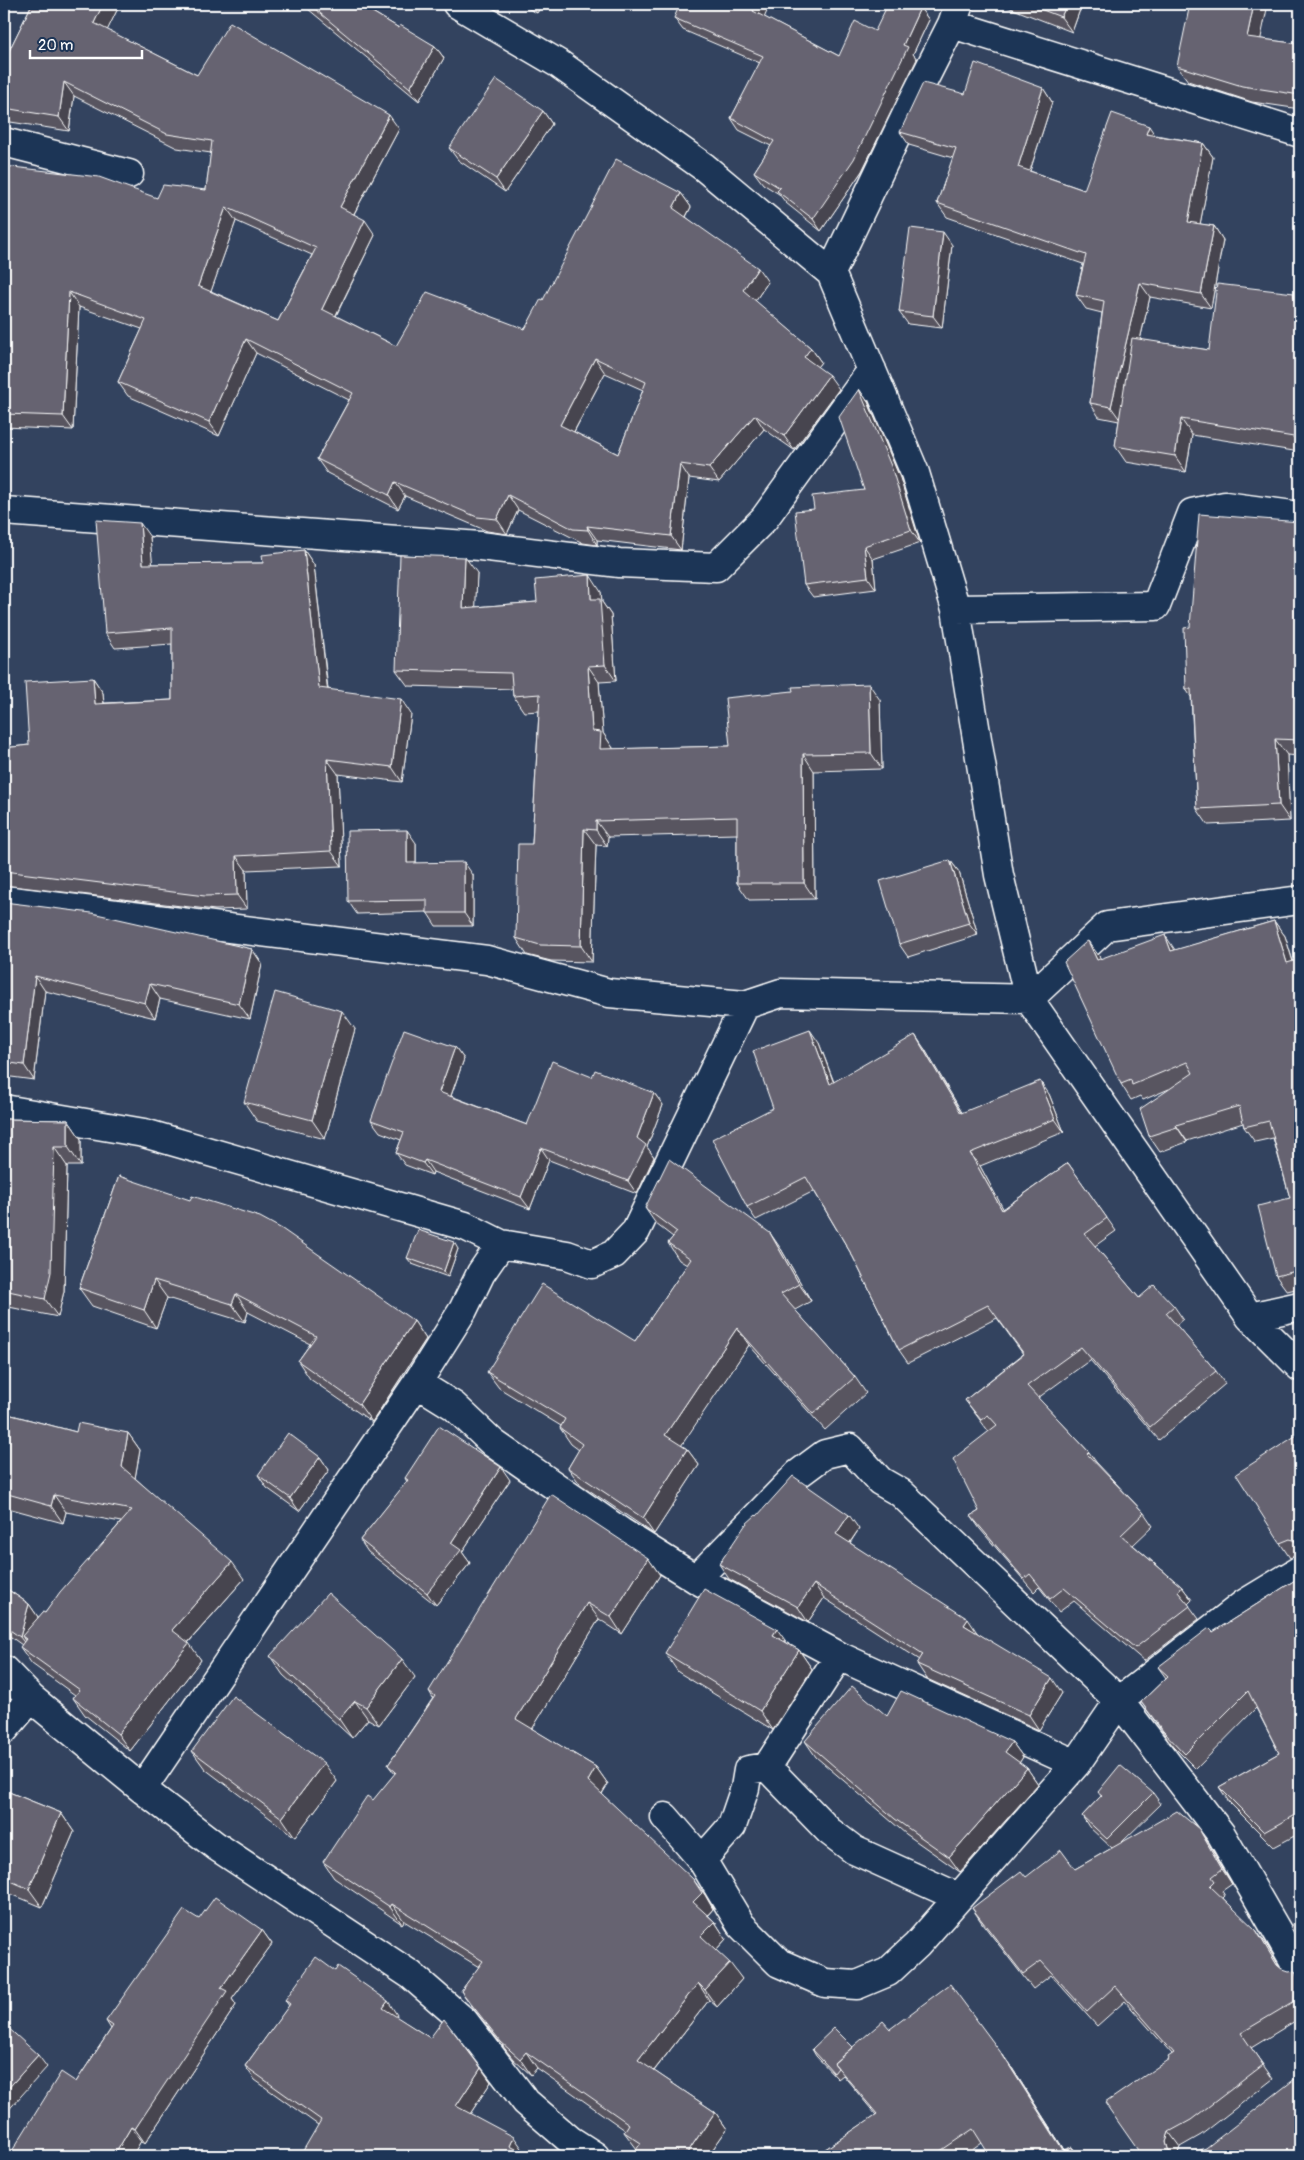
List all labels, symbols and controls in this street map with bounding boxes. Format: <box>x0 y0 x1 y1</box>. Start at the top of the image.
scale bar <box>30 28 142 60</box>
text: 20 m <box>38 36 73 55</box>

